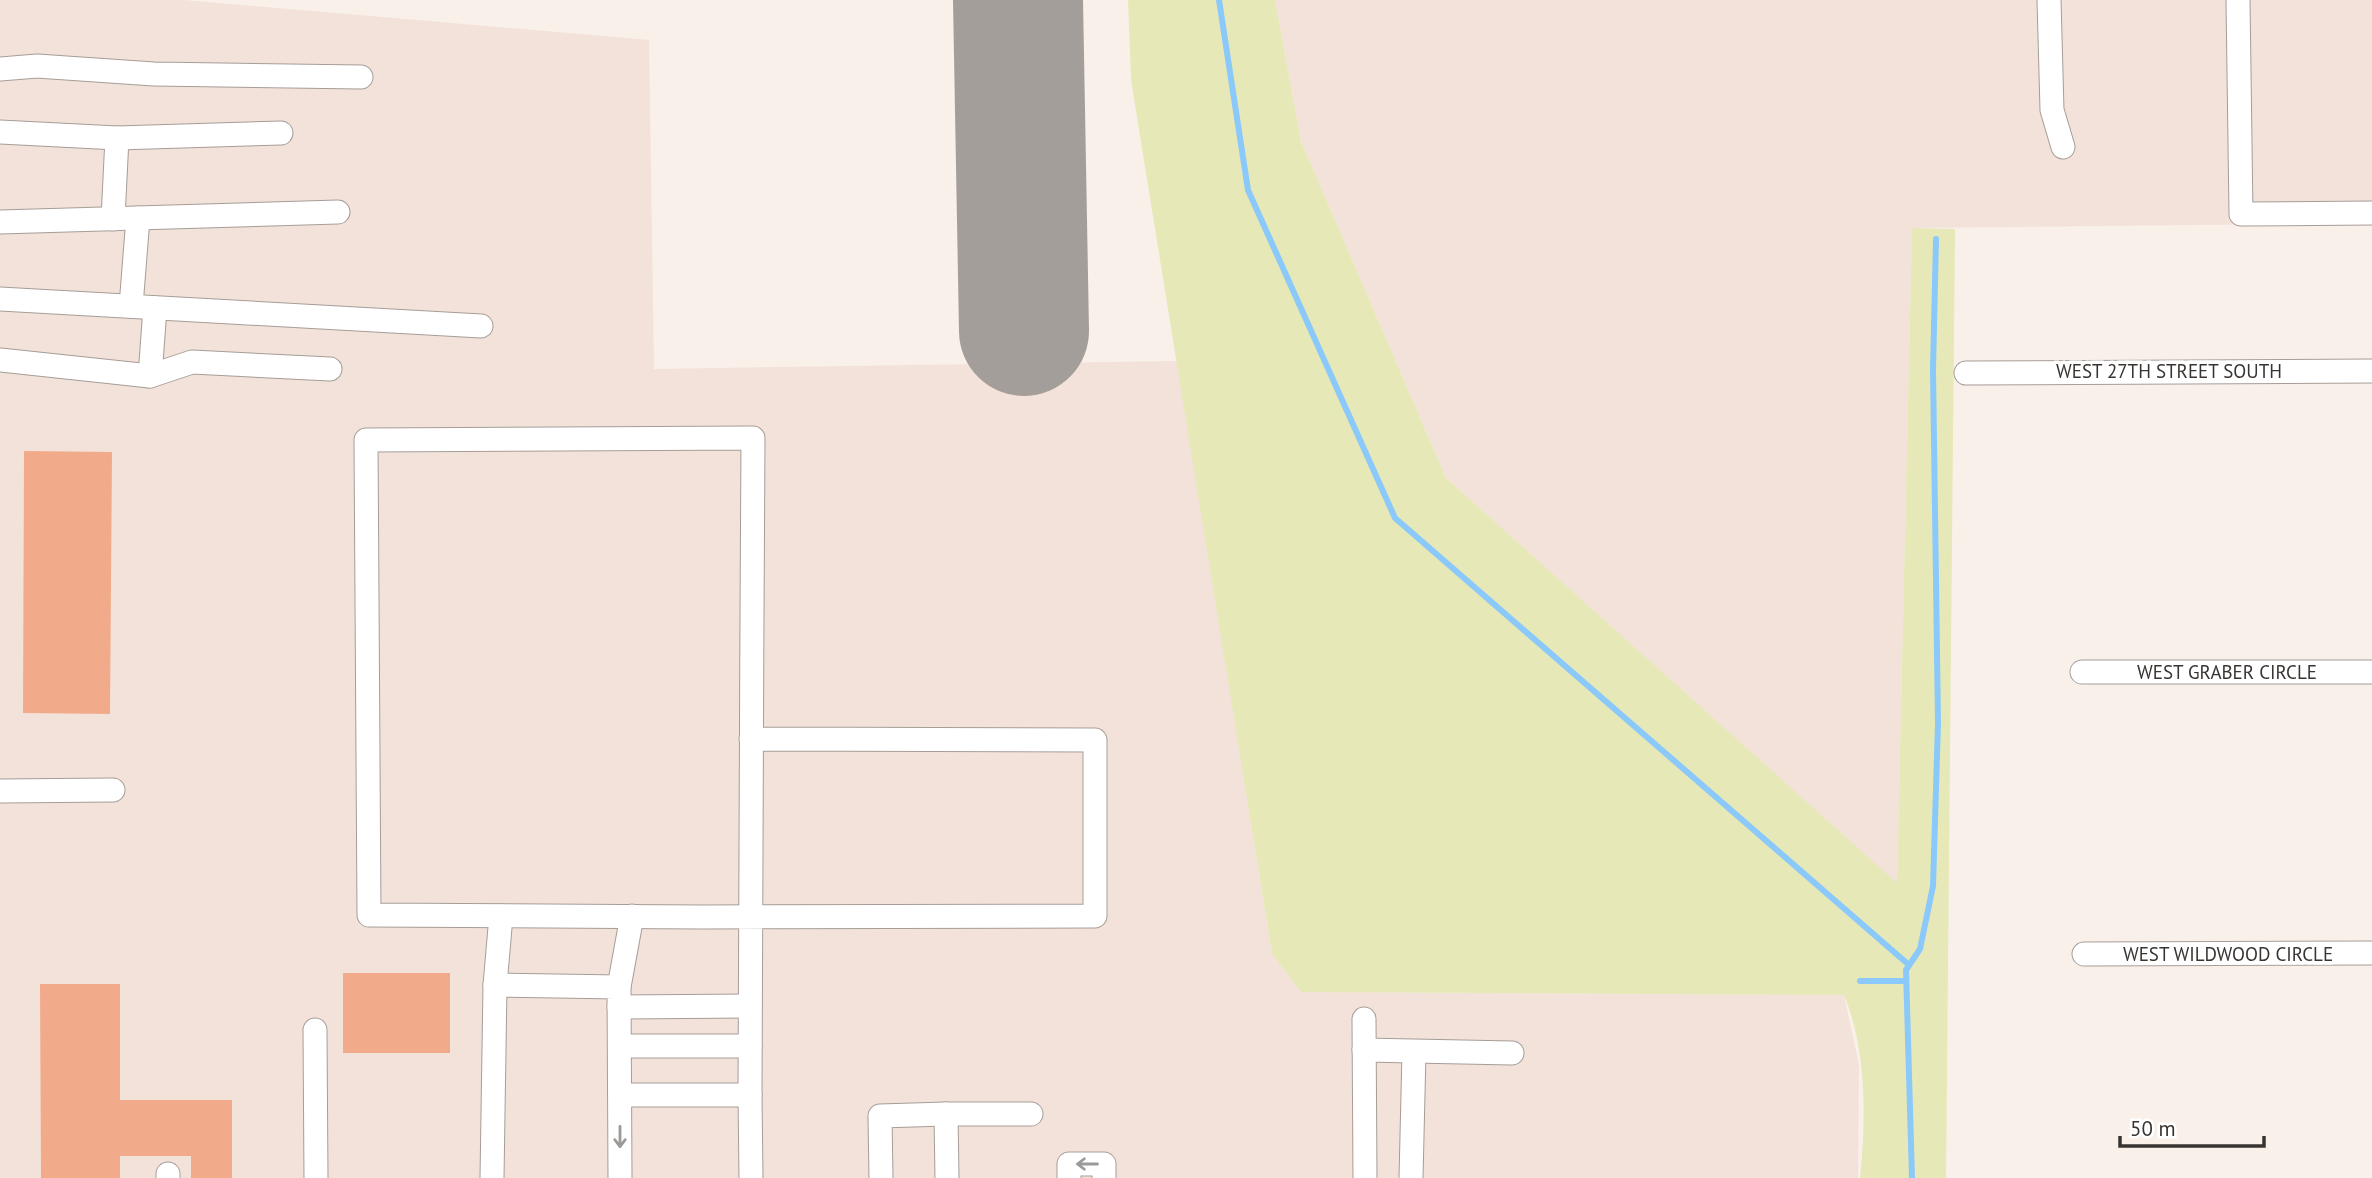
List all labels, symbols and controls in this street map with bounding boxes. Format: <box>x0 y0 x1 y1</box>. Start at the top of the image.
street label: WEST 27TH STREET SOUTH <box>2056 359 2282 383</box>
street label: WEST GRABER CIRCLE <box>2137 660 2317 684</box>
street label: WEST WILDWOOD CIRCLE <box>2123 942 2333 966</box>
scale bar <box>2120 1104 2264 1148</box>
text: 50 m <box>2130 1115 2176 1142</box>
one-way arrow <box>613 1125 627 1148</box>
one-way arrow <box>1075 1157 1098 1171</box>

